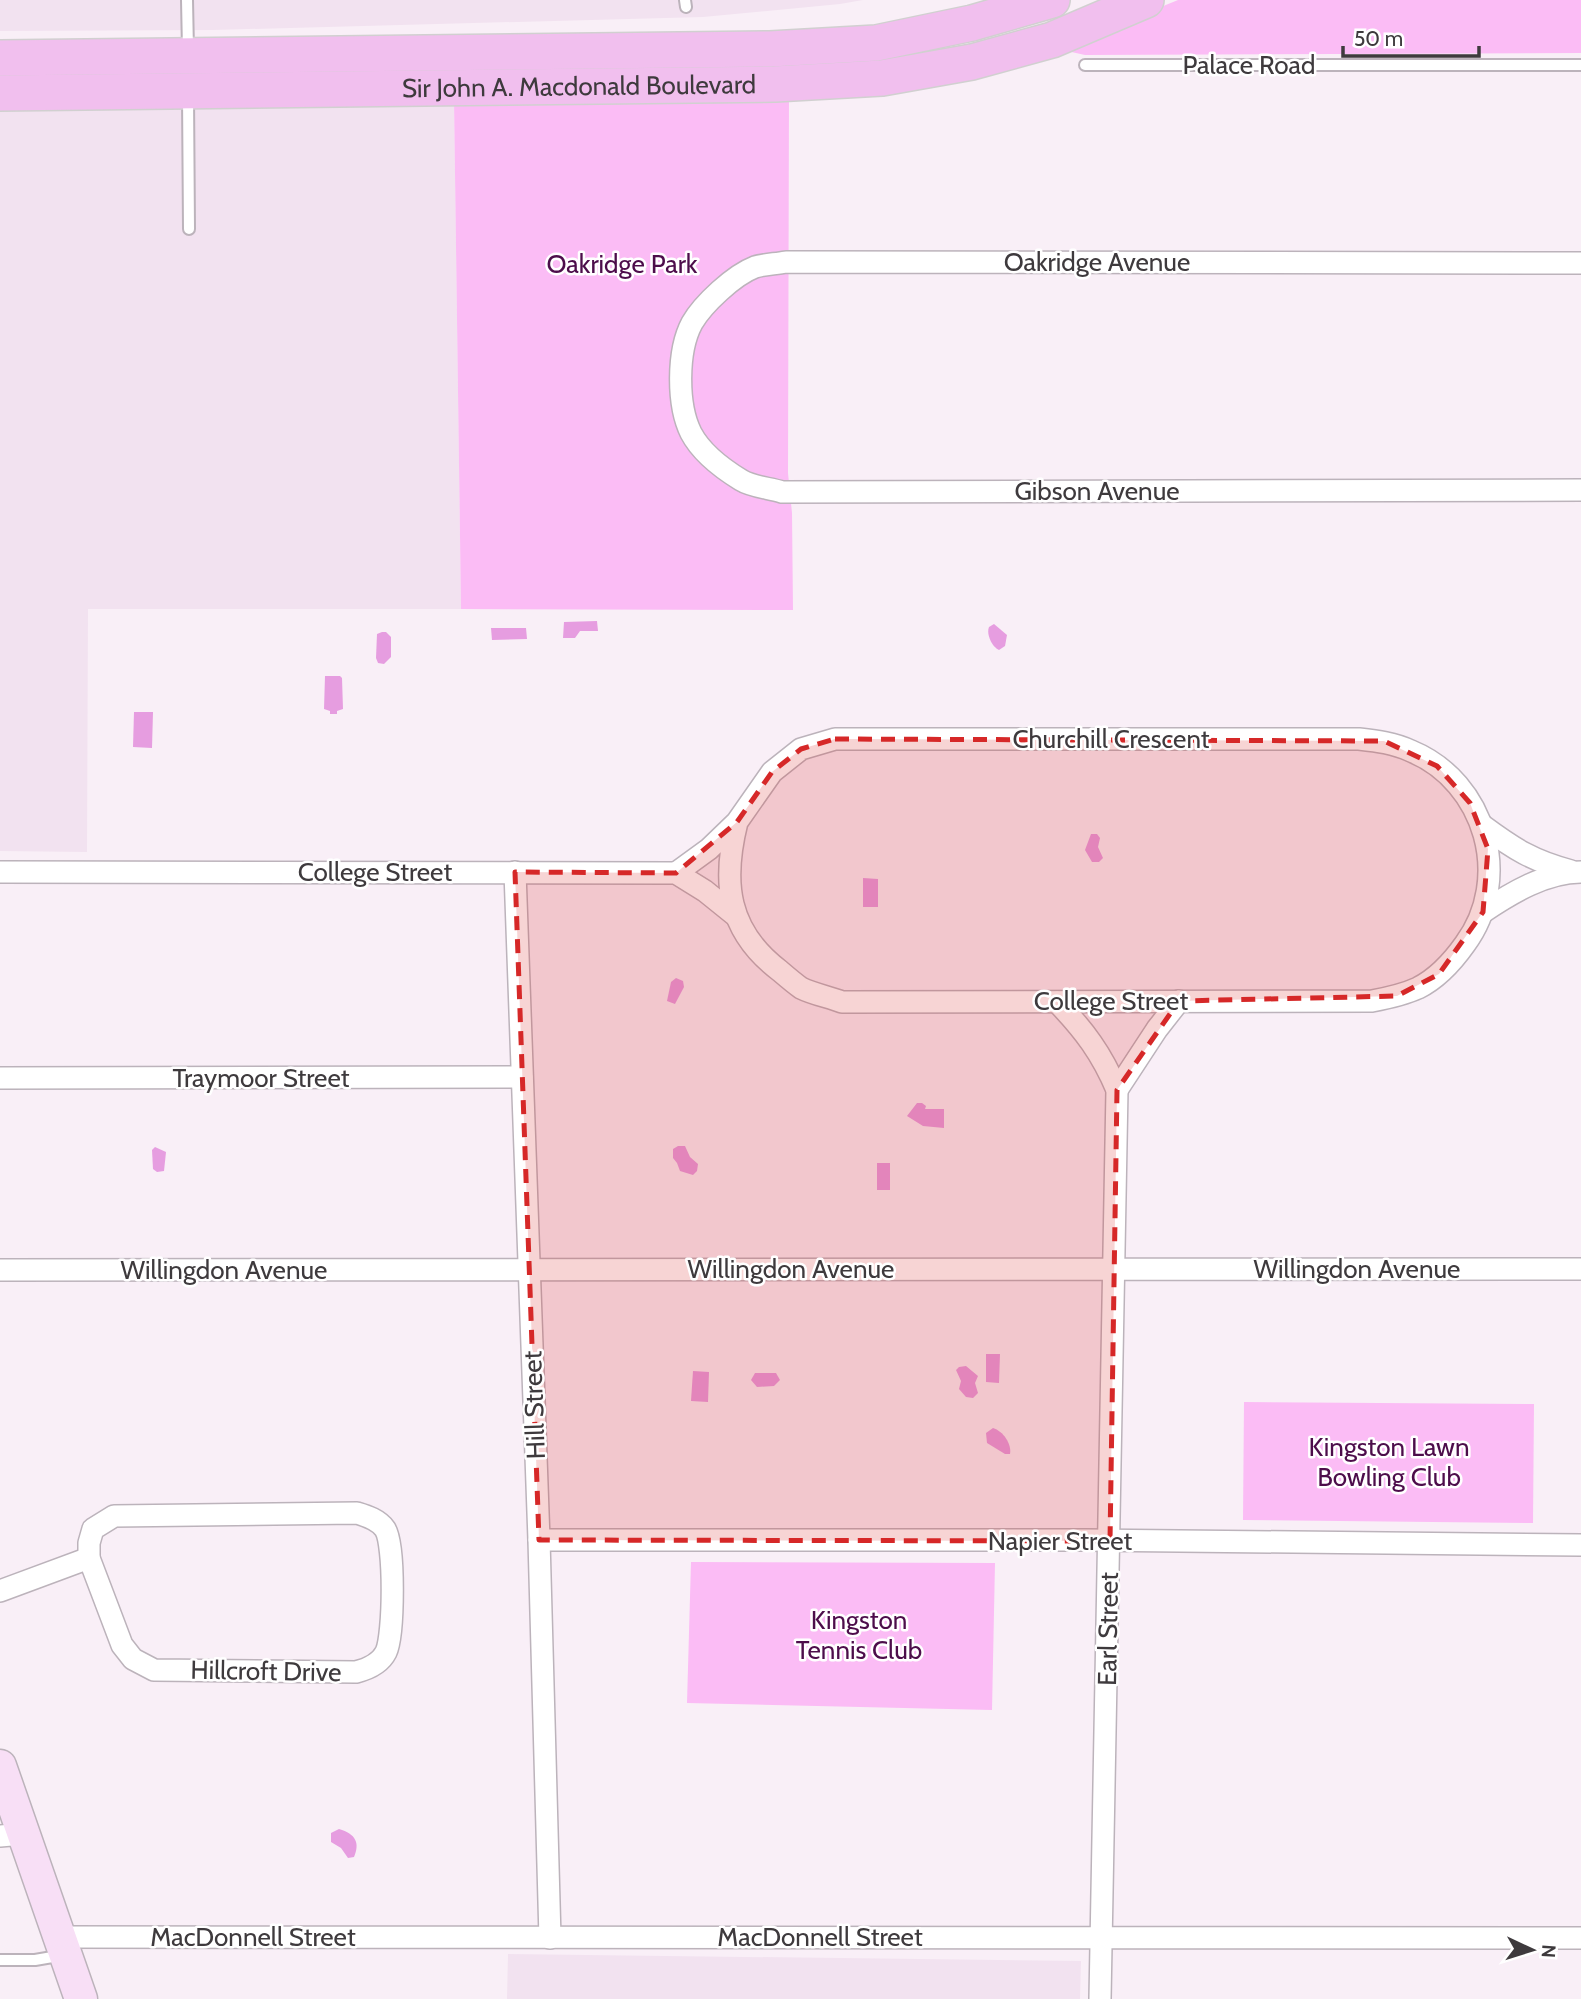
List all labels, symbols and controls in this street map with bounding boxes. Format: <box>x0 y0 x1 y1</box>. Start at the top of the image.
scale bar <box>1343 14 1480 58</box>
text: 50 m <box>1354 26 1403 51</box>
street label: Palace Road <box>1183 49 1315 81</box>
street label: Sir John A. Macdonald Boulevard <box>402 68 756 104</box>
street label: Oakridge Avenue <box>1004 246 1190 278</box>
park label: Oakridge Park <box>546 248 698 280</box>
street label: Gibson Avenue <box>1014 475 1180 507</box>
street label: Churchill Crescent <box>1013 723 1210 755</box>
street label: College Street <box>298 856 452 888</box>
street label: College Street <box>1034 985 1188 1017</box>
street label: Traymoor Street <box>173 1062 350 1094</box>
street label: Willingdon Avenue <box>688 1253 894 1285</box>
street label: Willingdon Avenue <box>1254 1253 1460 1285</box>
street label: Willingdon Avenue <box>121 1254 327 1286</box>
street label: Hill Street <box>516 1350 552 1460</box>
park label: Kingston Lawn Bowling Club <box>1309 1431 1470 1493</box>
street label: Napier Street <box>988 1525 1133 1557</box>
street label: Earl Street <box>1091 1572 1125 1686</box>
park label: Kingston Tennis Club <box>796 1604 922 1666</box>
street label: Hillcroft Drive <box>190 1654 342 1688</box>
north arrow <box>1497 1915 1567 1985</box>
street label: MacDonnell Street <box>150 1921 356 1953</box>
street label: MacDonnell Street <box>717 1921 923 1953</box>
text: N <box>1537 1944 1560 1959</box>

